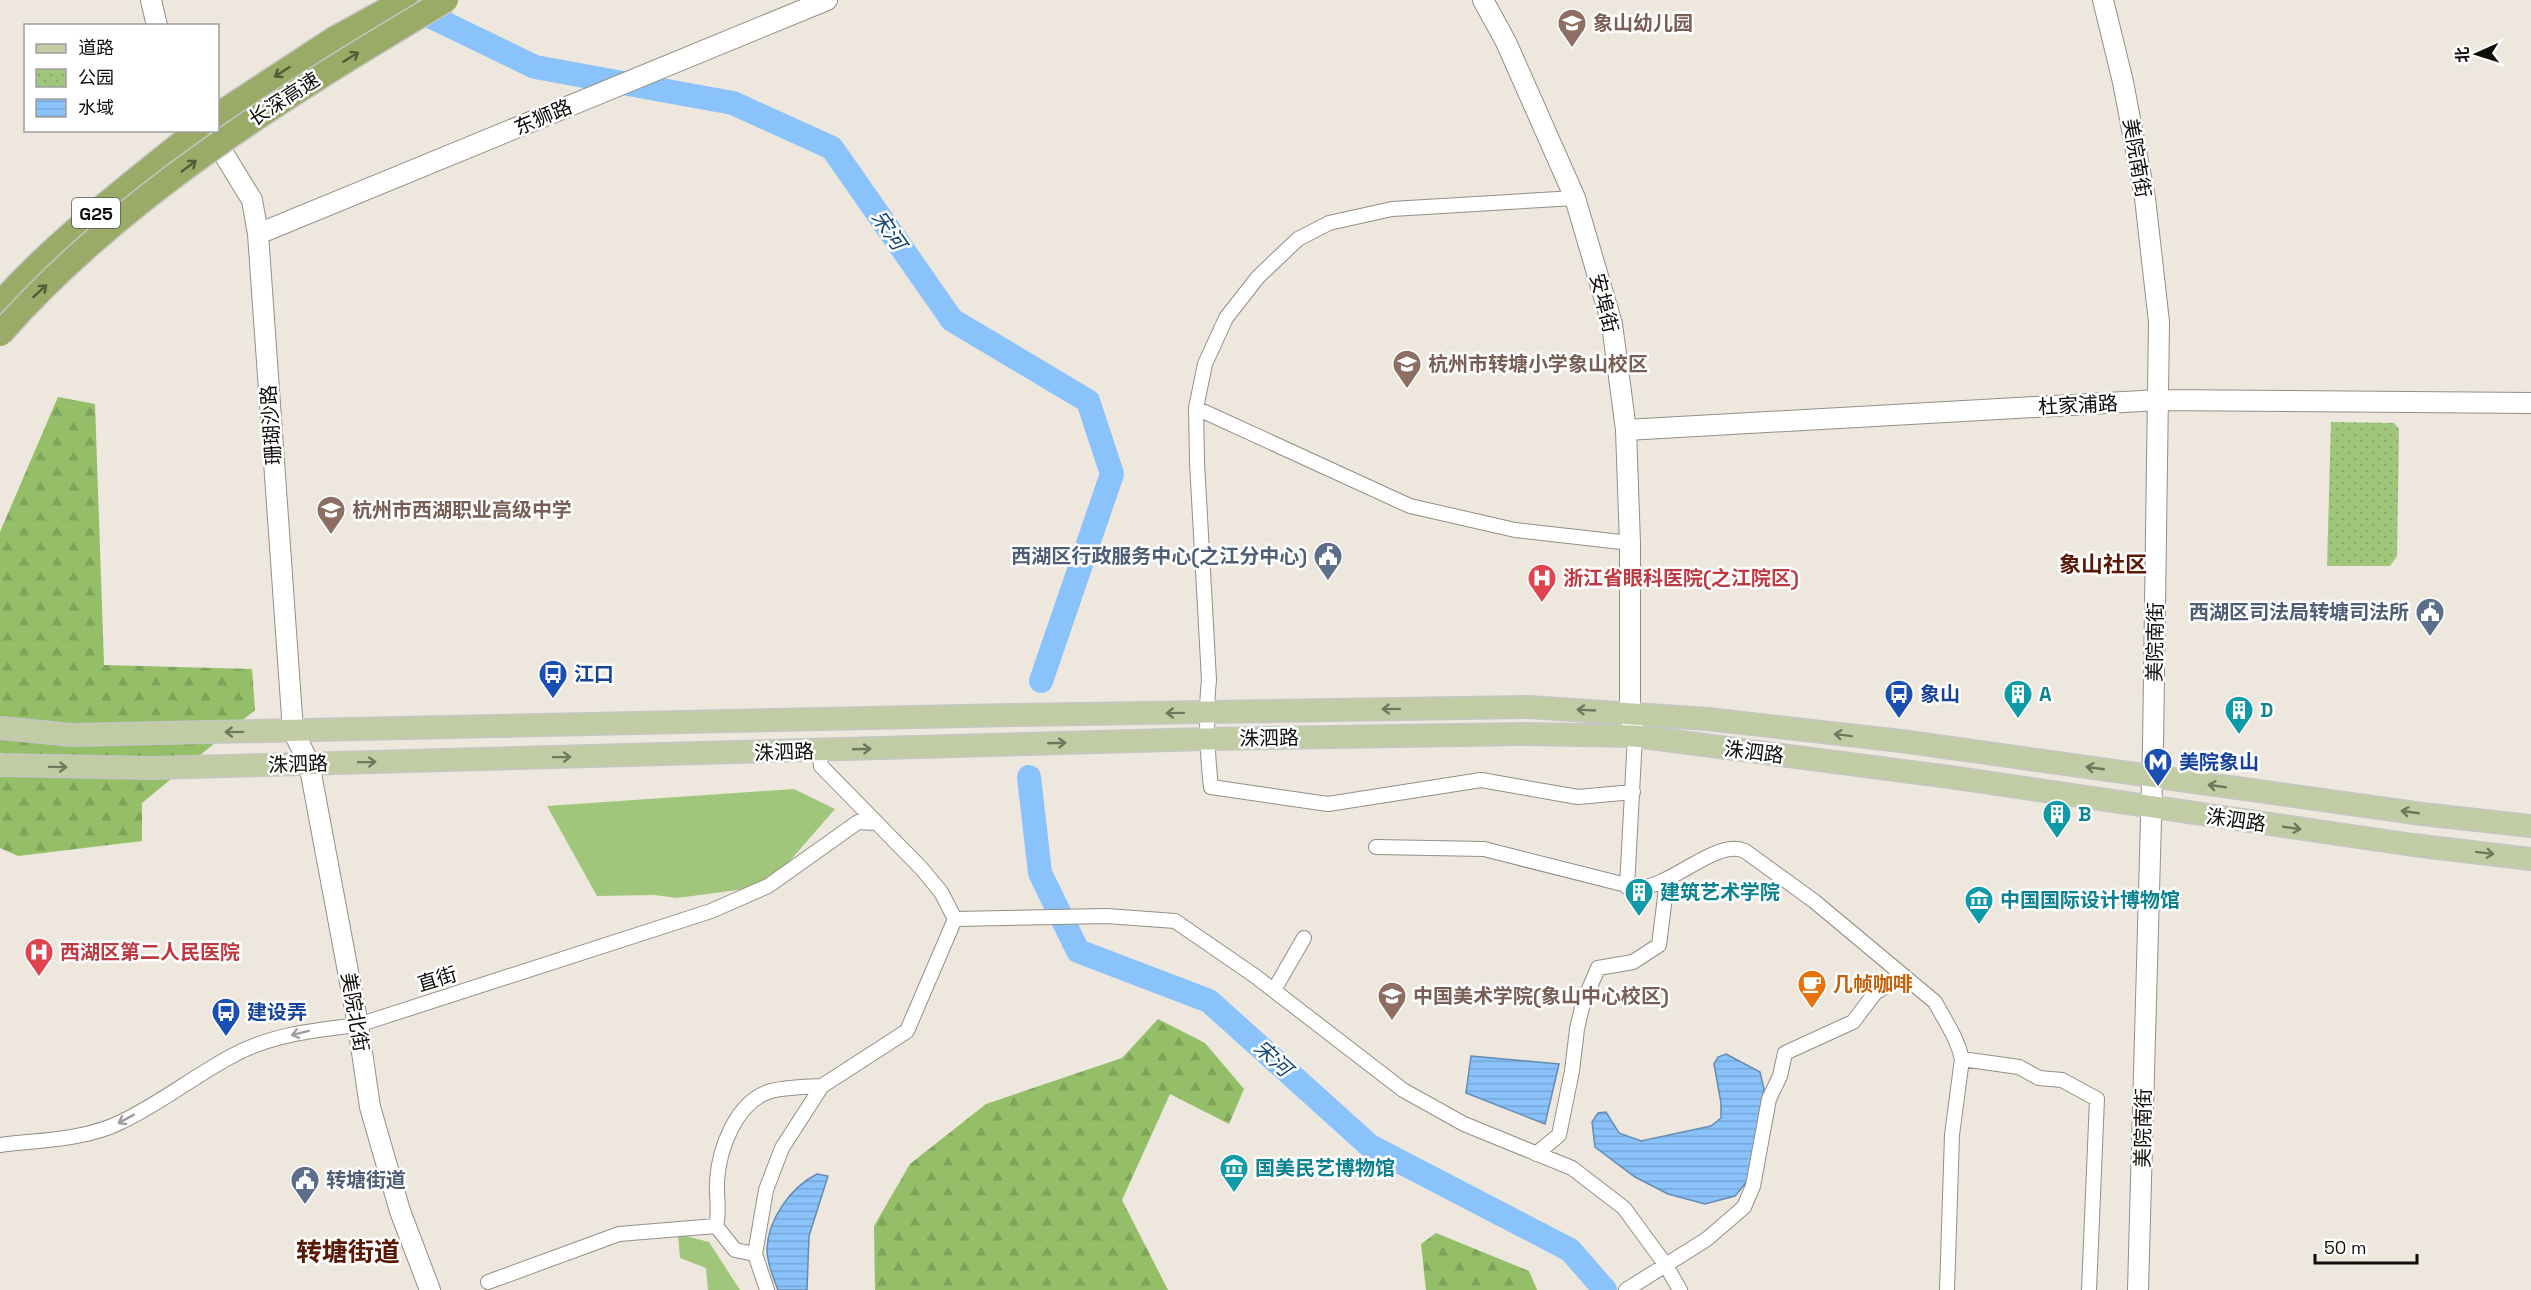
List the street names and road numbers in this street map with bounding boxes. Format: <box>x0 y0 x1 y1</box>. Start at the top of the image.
street label: 长深高速 <box>243 66 325 132</box>
street label: 东狮路 <box>510 93 576 141</box>
street label: 美院南街 <box>2117 116 2157 200</box>
road number: G25 <box>72 198 120 228</box>
street label: 安埠街 <box>1584 271 1624 335</box>
street label: 珊瑚沙路 <box>255 384 287 466</box>
street label: 杜家浦路 <box>2037 390 2119 420</box>
street label: 美院南街 <box>2141 602 2169 682</box>
street label: 洙泗路 <box>1239 724 1299 752</box>
street label: 洙泗路 <box>1723 735 1785 769</box>
street label: 洙泗路 <box>754 738 814 766</box>
street label: 洙泗路 <box>268 750 328 778</box>
street label: 洙泗路 <box>2204 803 2268 837</box>
street label: 直街 <box>414 961 460 997</box>
street label: 美院北街 <box>335 970 375 1054</box>
street label: 美院南街 <box>2129 1088 2157 1168</box>

